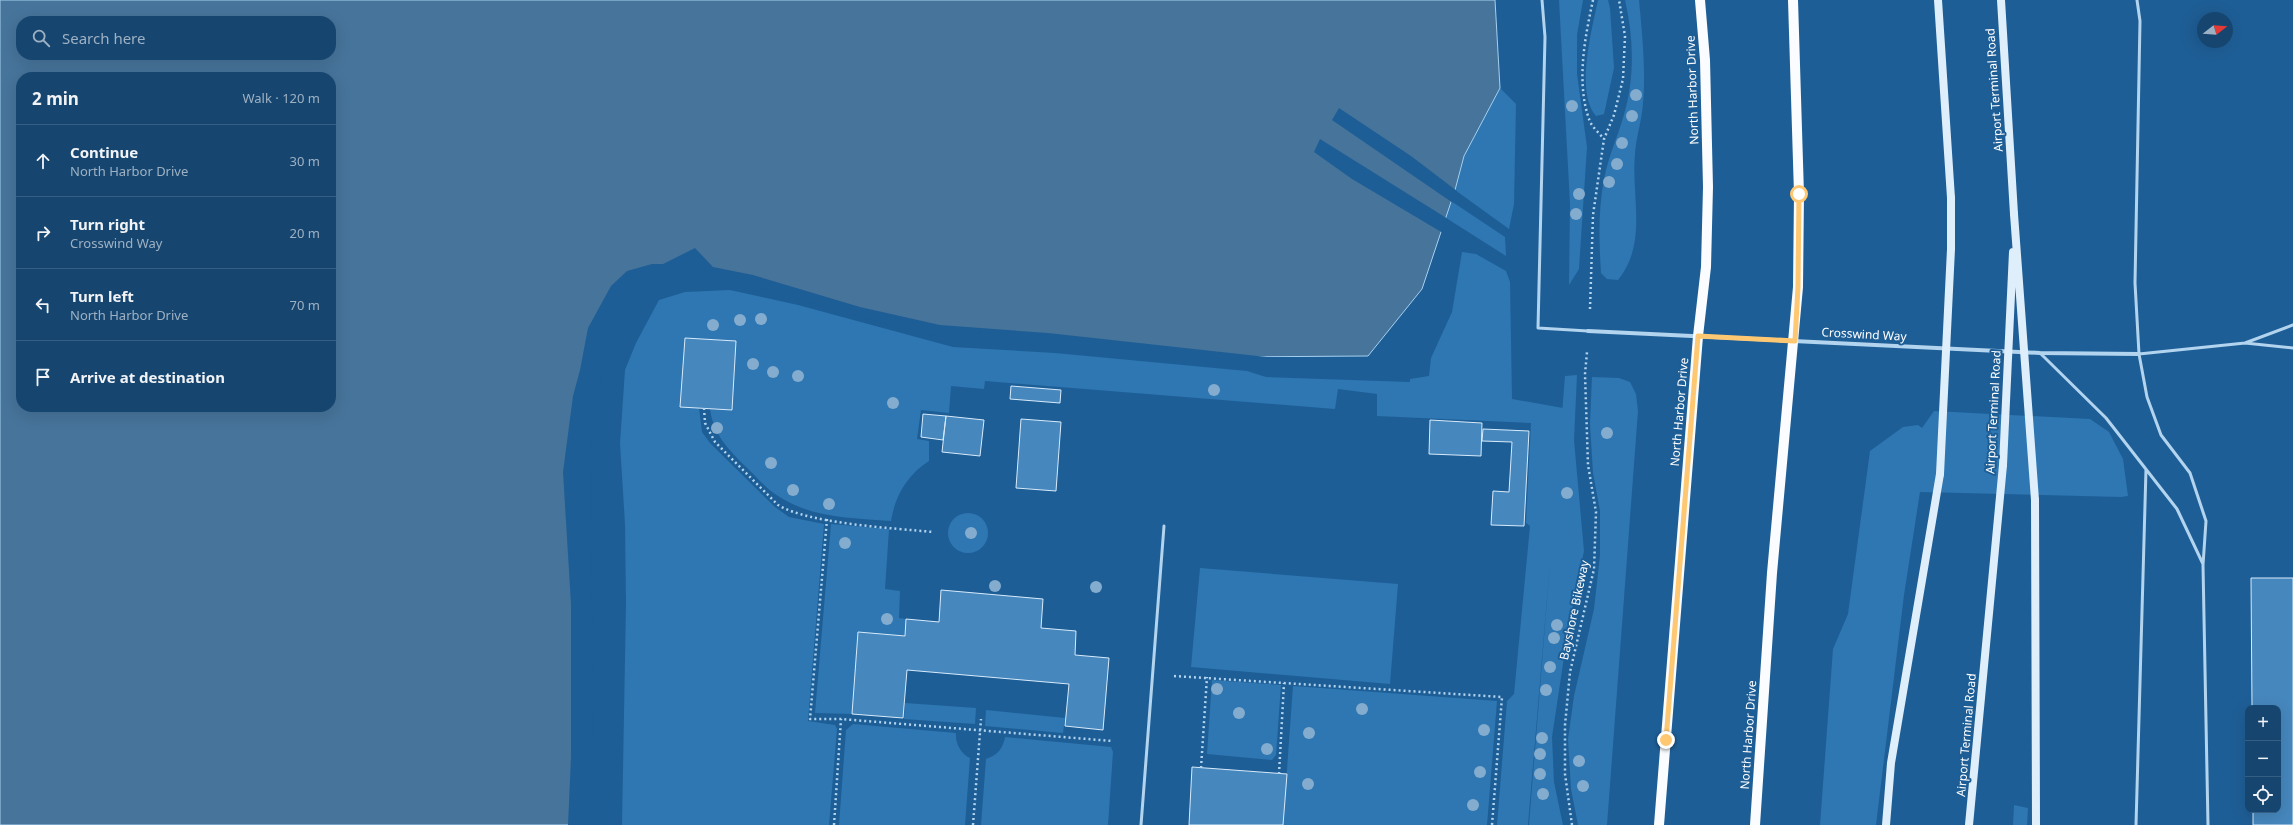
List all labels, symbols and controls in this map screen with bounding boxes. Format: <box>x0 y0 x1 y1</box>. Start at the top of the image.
north arrow <box>2197 12 2233 48</box>
search box <box>16 16 336 60</box>
icon: search <box>30 27 52 49</box>
text: Search here <box>62 28 145 48</box>
street label: Airport Terminal Road <box>1981 28 2007 152</box>
street label: North Harbor Drive <box>1682 35 1702 145</box>
text: 2 min <box>32 87 79 110</box>
text: Walk · 120 m <box>242 89 320 107</box>
text: Continue <box>70 142 138 162</box>
icon: ahead <box>32 150 54 172</box>
text: 30 m <box>290 152 320 170</box>
text: North Harbor Drive <box>70 162 188 180</box>
route start <box>1790 185 1808 203</box>
text: Turn right <box>70 214 145 234</box>
icon: right <box>32 222 54 244</box>
text: 20 m <box>290 224 320 242</box>
text: Crosswind Way <box>70 234 162 252</box>
text: Turn left <box>70 286 134 306</box>
icon: left <box>32 294 54 316</box>
text: 70 m <box>290 296 320 314</box>
text: North Harbor Drive <box>70 306 188 324</box>
street label: Crosswind Way <box>1821 323 1908 345</box>
street label: Airport Terminal Road <box>1981 350 2005 474</box>
street label: North Harbor Drive <box>1666 357 1692 467</box>
icon: arrive <box>32 366 54 388</box>
text: Arrive at destination <box>70 367 225 387</box>
street label: Bayshore Bikeway <box>1555 558 1593 662</box>
street label: Airport Terminal Road <box>1952 673 1980 797</box>
street label: North Harbor Drive <box>1736 680 1760 790</box>
map controls <box>2245 705 2281 813</box>
button: + <box>2245 705 2281 741</box>
route end <box>1657 731 1675 749</box>
button: − <box>2245 741 2281 777</box>
button: locate <box>2245 777 2281 813</box>

